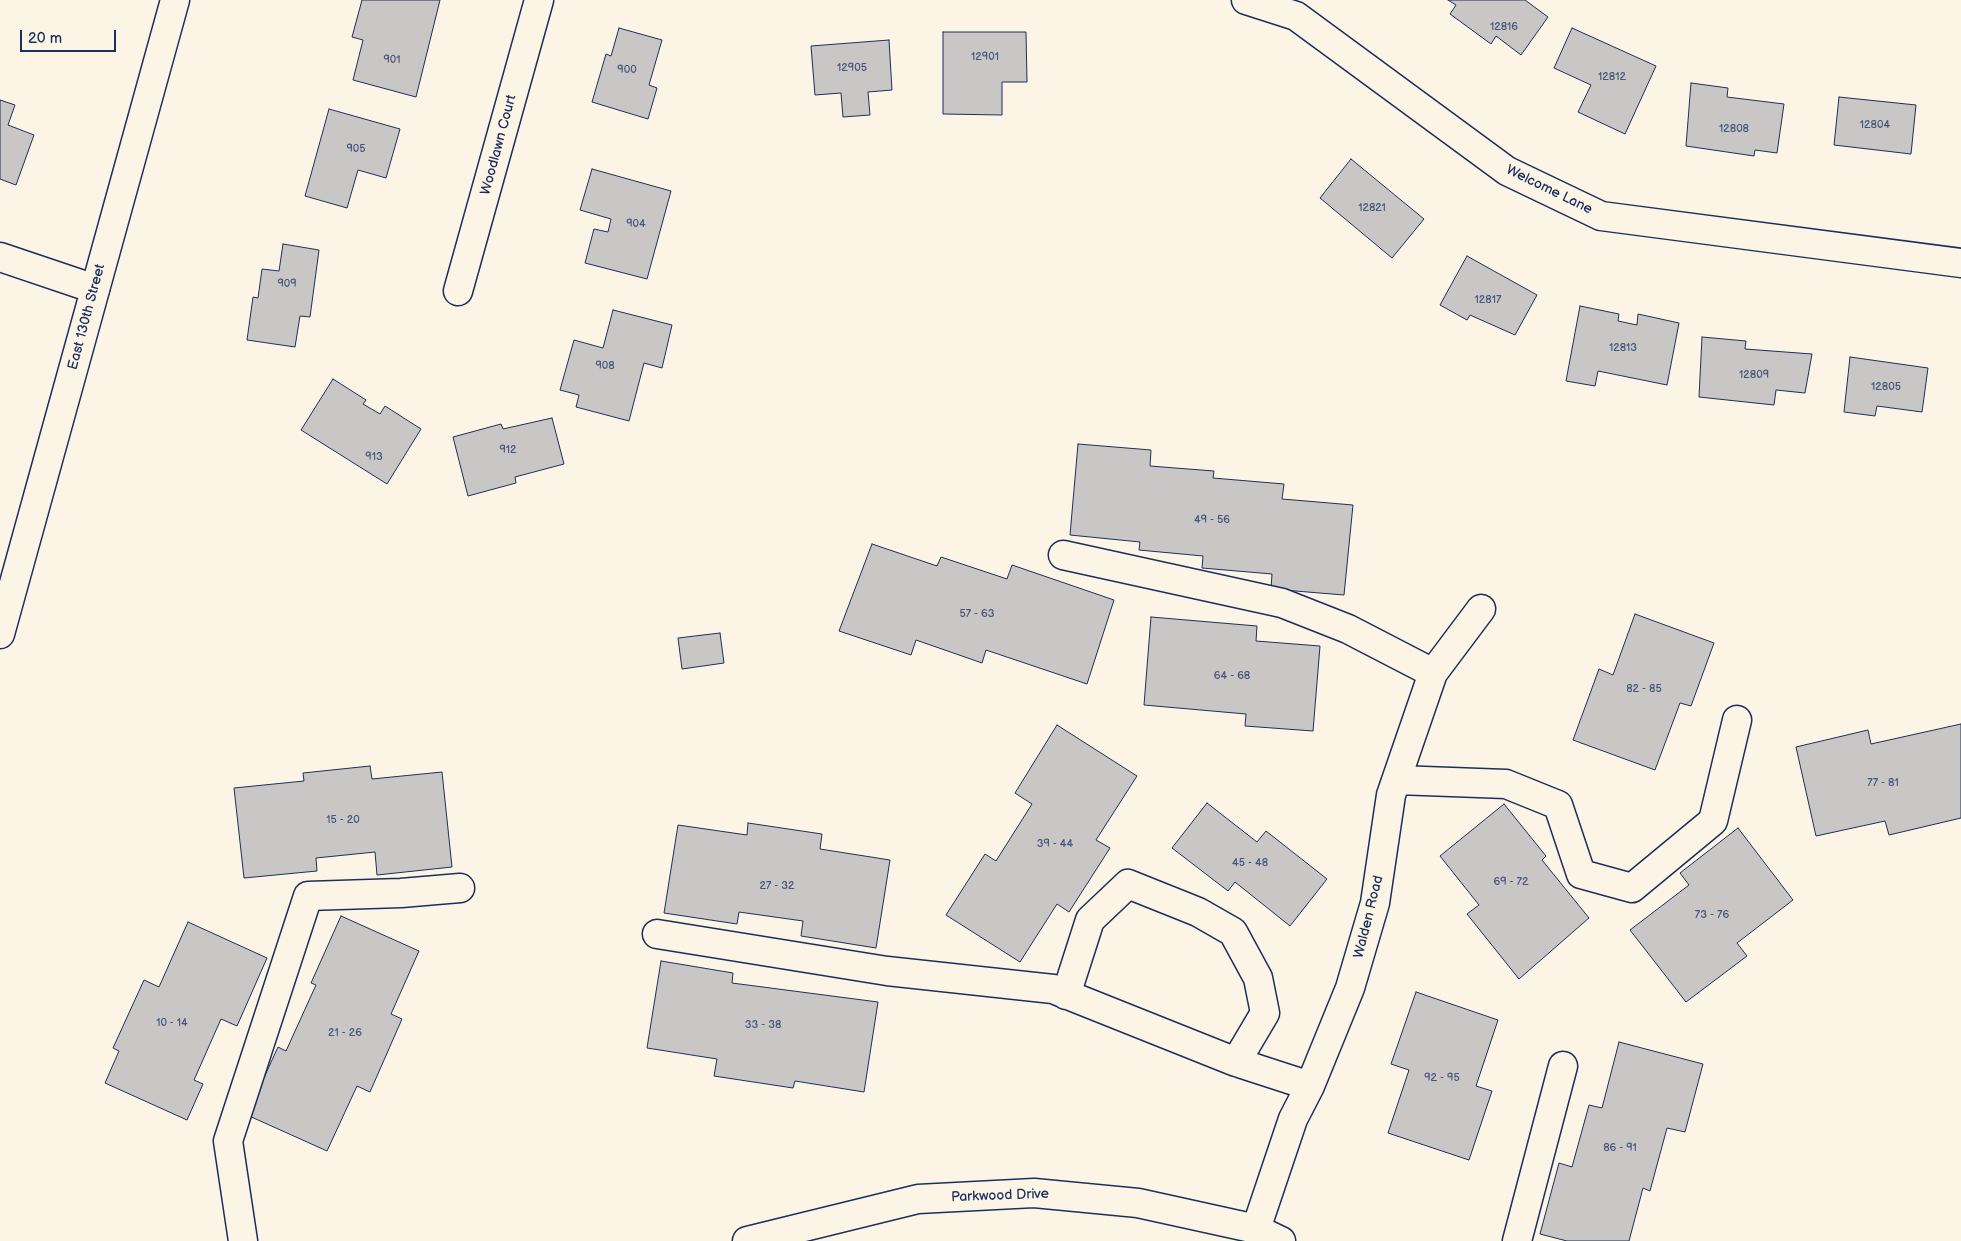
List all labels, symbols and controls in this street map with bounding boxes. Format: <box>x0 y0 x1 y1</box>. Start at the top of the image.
scale bar <box>22 20 119 52</box>
house number: 12816 <box>1490 20 1518 34</box>
text: 20 m <box>28 29 62 48</box>
house number: 12901 <box>971 50 999 64</box>
house number: 901 <box>383 53 401 67</box>
house number: 12905 <box>837 61 867 75</box>
house number: 900 <box>617 63 637 77</box>
house number: 12812 <box>1598 70 1626 84</box>
street label: Woodlawn Court <box>478 93 520 197</box>
house number: 12804 <box>1860 118 1890 132</box>
house number: 12808 <box>1719 122 1749 136</box>
house number: 905 <box>346 142 366 156</box>
street label: Welcome Lane <box>1503 162 1595 218</box>
house number: 12821 <box>1358 201 1386 215</box>
house number: 904 <box>626 217 646 231</box>
street label: East 130th Street <box>65 262 109 372</box>
house number: 909 <box>277 277 297 291</box>
house number: 12817 <box>1475 293 1501 307</box>
house number: 12813 <box>1609 341 1637 355</box>
house number: 908 <box>595 359 615 373</box>
house number: 12809 <box>1739 368 1769 382</box>
house number: 12805 <box>1871 380 1901 394</box>
house number: 912 <box>499 443 517 457</box>
house number: 913 <box>365 450 383 464</box>
house number: 49 - 56 <box>1194 513 1230 527</box>
house number: 57 - 63 <box>959 607 995 621</box>
house number: 64 - 68 <box>1214 669 1250 683</box>
house number: 82 - 85 <box>1626 682 1662 696</box>
house number: 77 - 81 <box>1867 776 1899 790</box>
house number: 15 - 20 <box>326 813 360 827</box>
house number: 39 - 44 <box>1037 837 1073 851</box>
house number: 45 - 48 <box>1232 856 1268 870</box>
street label: Walden Road <box>1351 874 1387 960</box>
house number: 69 - 72 <box>1494 875 1528 889</box>
house number: 27 - 32 <box>759 879 795 893</box>
house number: 73 - 76 <box>1695 908 1729 922</box>
house number: 10 - 14 <box>156 1016 188 1030</box>
house number: 33 - 38 <box>745 1018 781 1032</box>
house number: 21 - 26 <box>328 1026 362 1040</box>
house number: 92 - 95 <box>1424 1071 1460 1085</box>
house number: 86 - 91 <box>1603 1141 1637 1155</box>
street label: Parkwood Drive <box>951 1186 1049 1206</box>

